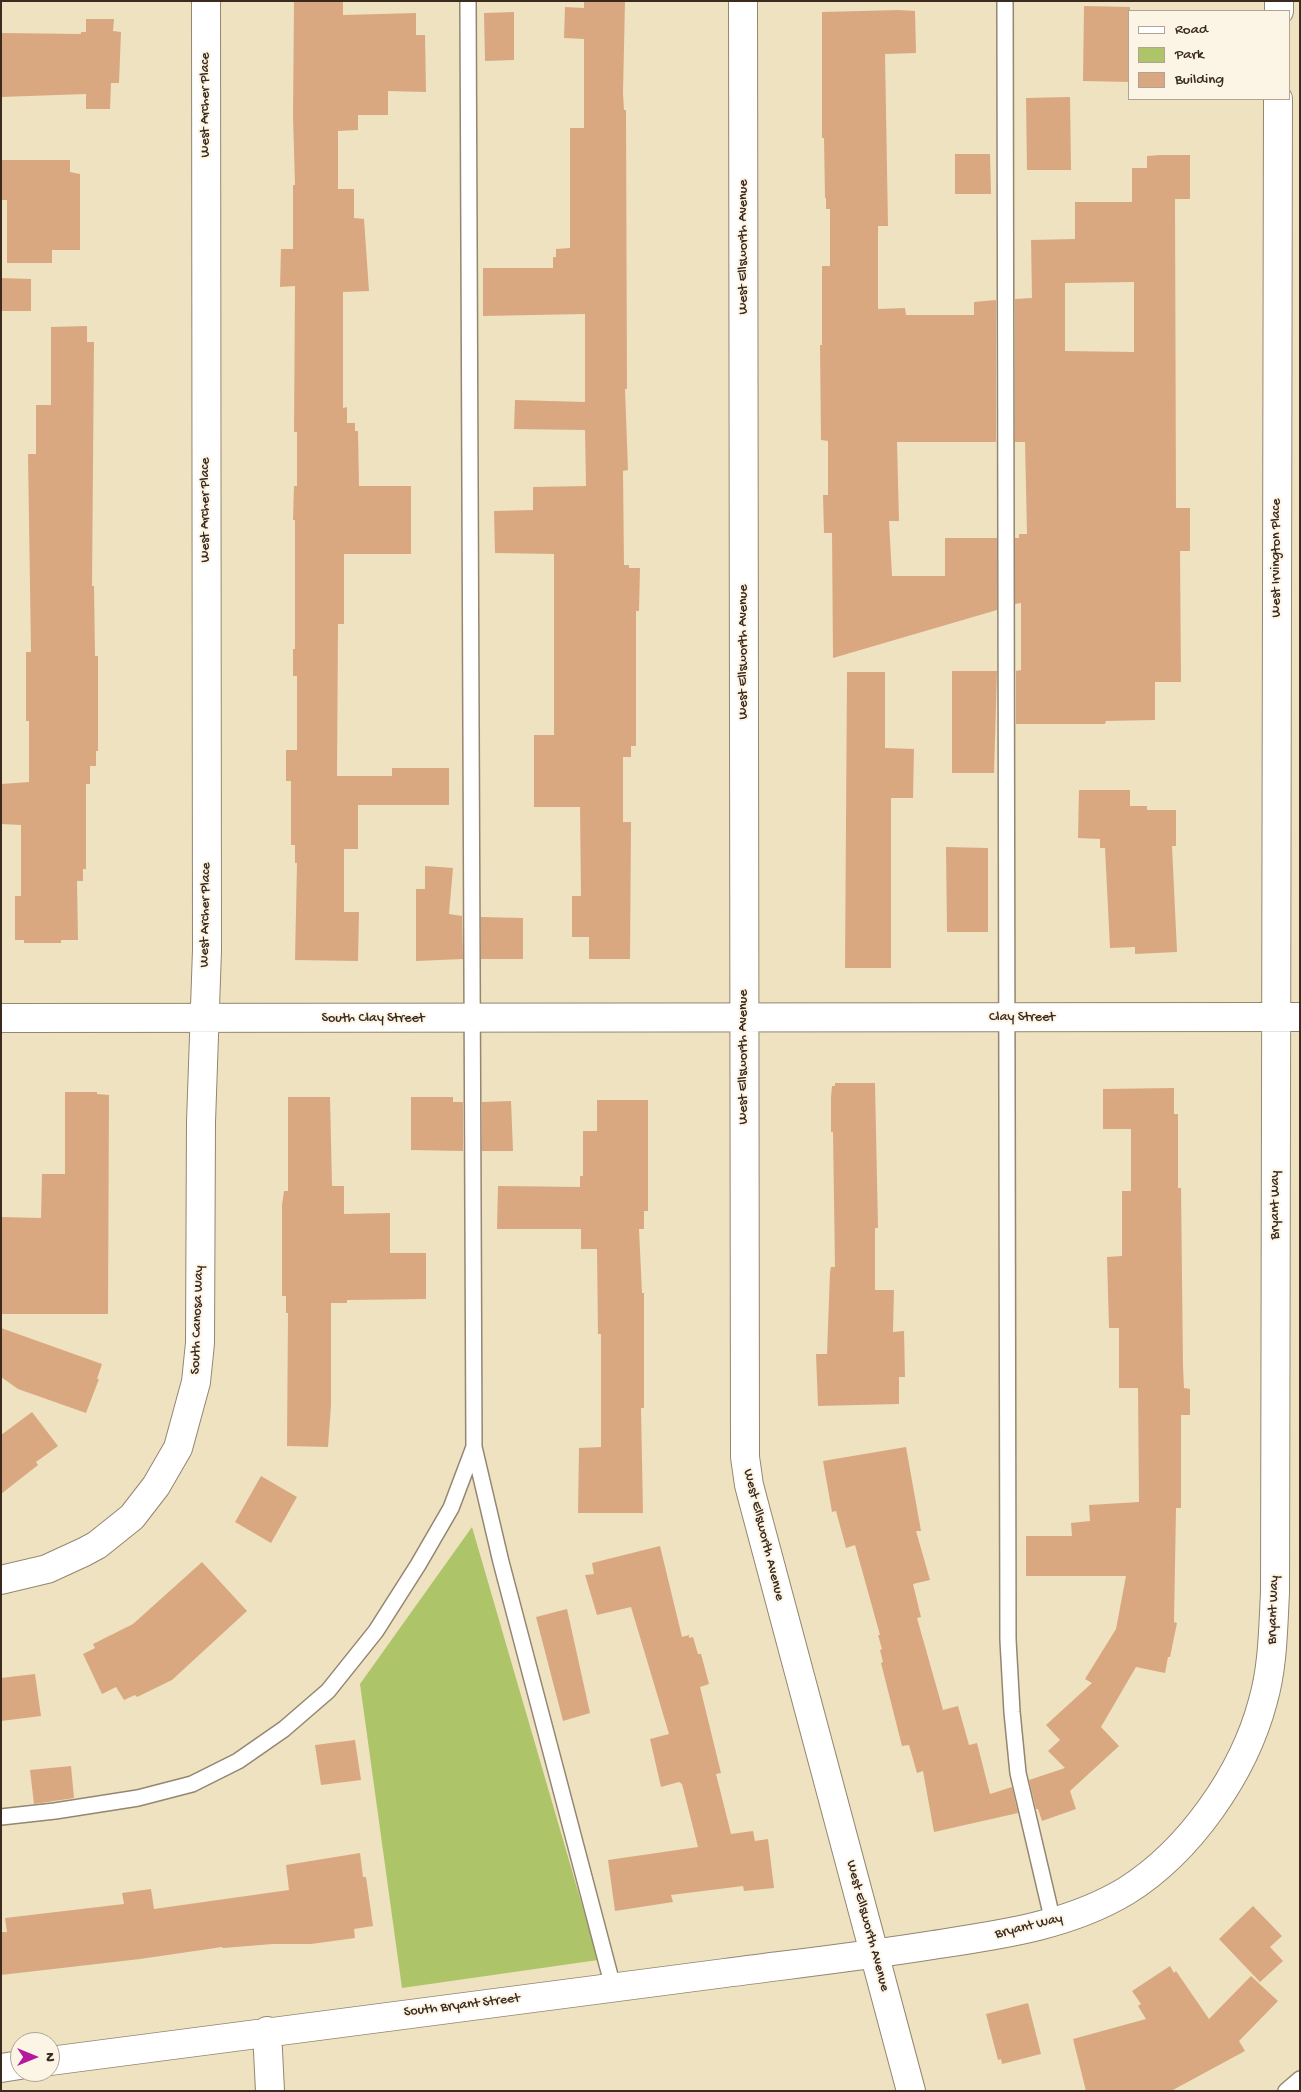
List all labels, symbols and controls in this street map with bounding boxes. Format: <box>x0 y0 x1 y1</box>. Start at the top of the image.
legend <box>1128 10 1291 100</box>
text: Road <box>1175 21 1208 39</box>
text: Park <box>1175 46 1204 64</box>
street label: West Archer Place <box>198 53 214 157</box>
text: Building <box>1175 71 1224 89</box>
street label: West Ellsworth Avenue <box>736 179 752 315</box>
street label: West Archer Place <box>198 458 214 562</box>
street label: West Irvington Place <box>1269 499 1285 617</box>
street label: West Ellsworth Avenue <box>736 584 752 720</box>
street label: West Archer Place <box>197 862 215 968</box>
street label: West Ellsworth Avenue <box>736 989 752 1125</box>
street label: Clay Street <box>989 1010 1055 1026</box>
street label: South Clay Street <box>322 1011 424 1027</box>
street label: Bryant Way <box>1268 1170 1284 1240</box>
street label: South Canosa Way <box>188 1265 208 1375</box>
street label: West Ellsworth Avenue <box>739 1467 787 1603</box>
street label: Bryant Way <box>1264 1575 1284 1645</box>
street label: West Ellsworth Avenue <box>841 1859 893 1993</box>
street label: Bryant Way <box>993 1911 1065 1943</box>
street label: South Bryant Street <box>403 1991 521 2021</box>
north arrow <box>10 2032 60 2082</box>
text: N <box>41 2052 58 2062</box>

